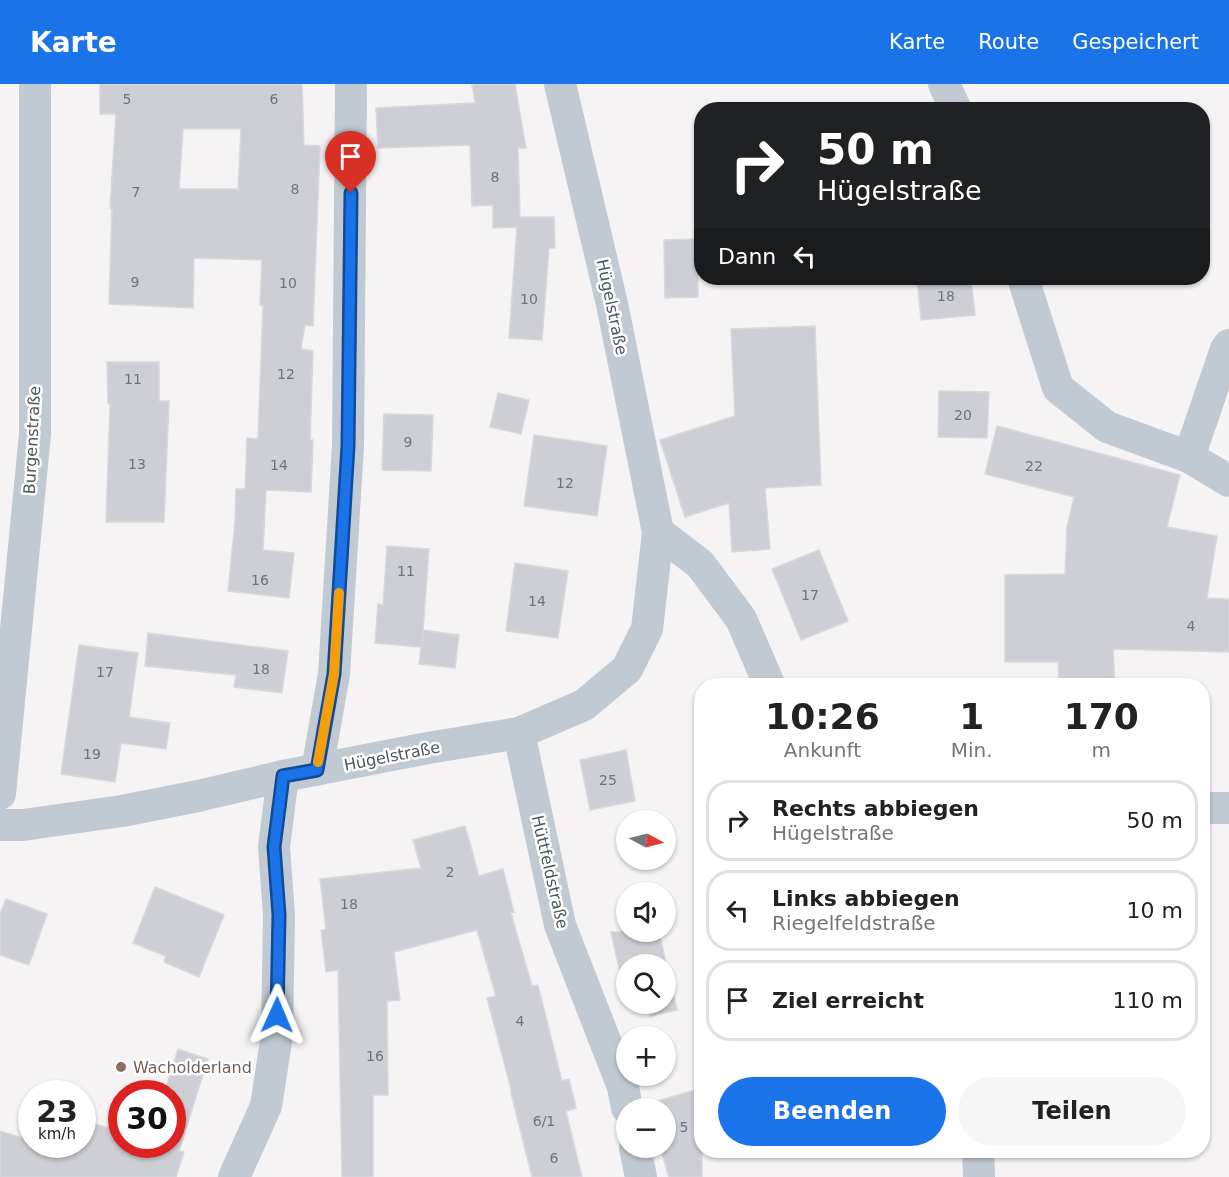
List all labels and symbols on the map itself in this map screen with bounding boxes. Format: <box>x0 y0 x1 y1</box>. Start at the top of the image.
house number: 5 <box>123 91 131 107</box>
house number: 6 <box>270 91 279 107</box>
pin <box>325 131 376 193</box>
house number: 8 <box>491 169 499 185</box>
house number: 8 <box>291 181 299 197</box>
house number: 7 <box>132 184 140 200</box>
street label: Hügelstraße <box>593 257 631 357</box>
house number: 9 <box>131 274 139 290</box>
house number: 10 <box>279 275 297 291</box>
house number: 18 <box>937 288 955 304</box>
house number: 10 <box>520 291 538 307</box>
house number: 12 <box>277 366 295 382</box>
house number: 11 <box>124 371 142 387</box>
street label: Burgenstraße <box>20 385 44 495</box>
house number: 20 <box>954 407 972 423</box>
house number: 9 <box>404 434 412 450</box>
house number: 13 <box>128 456 146 472</box>
house number: 14 <box>270 457 288 473</box>
house number: 22 <box>1025 458 1043 474</box>
house number: 12 <box>556 475 574 491</box>
house number: 11 <box>397 563 415 579</box>
house number: 16 <box>251 572 269 588</box>
house number: 17 <box>801 587 819 603</box>
house number: 14 <box>528 593 546 609</box>
house number: 4 <box>1187 618 1196 634</box>
house number: 18 <box>252 661 270 677</box>
house number: 17 <box>96 664 114 680</box>
street label: Hügelstraße <box>342 737 442 775</box>
house number: 19 <box>83 746 101 762</box>
house number: 25 <box>599 772 617 788</box>
north arrow <box>616 810 676 870</box>
street label: Hüttfeldstraße <box>528 813 572 931</box>
house number: 2 <box>446 864 454 880</box>
house number: 18 <box>340 896 358 912</box>
position arrow <box>245 983 309 1047</box>
house number: 4 <box>516 1013 525 1029</box>
house number: 16 <box>366 1048 384 1064</box>
place label: Wacholderland <box>133 1058 252 1077</box>
marker: Wacholderland <box>114 1060 128 1074</box>
speed limit sign: 30 <box>108 1080 186 1158</box>
house number: 6/1 <box>533 1113 555 1129</box>
house number: 5 <box>680 1119 688 1135</box>
house number: 6 <box>550 1150 559 1166</box>

